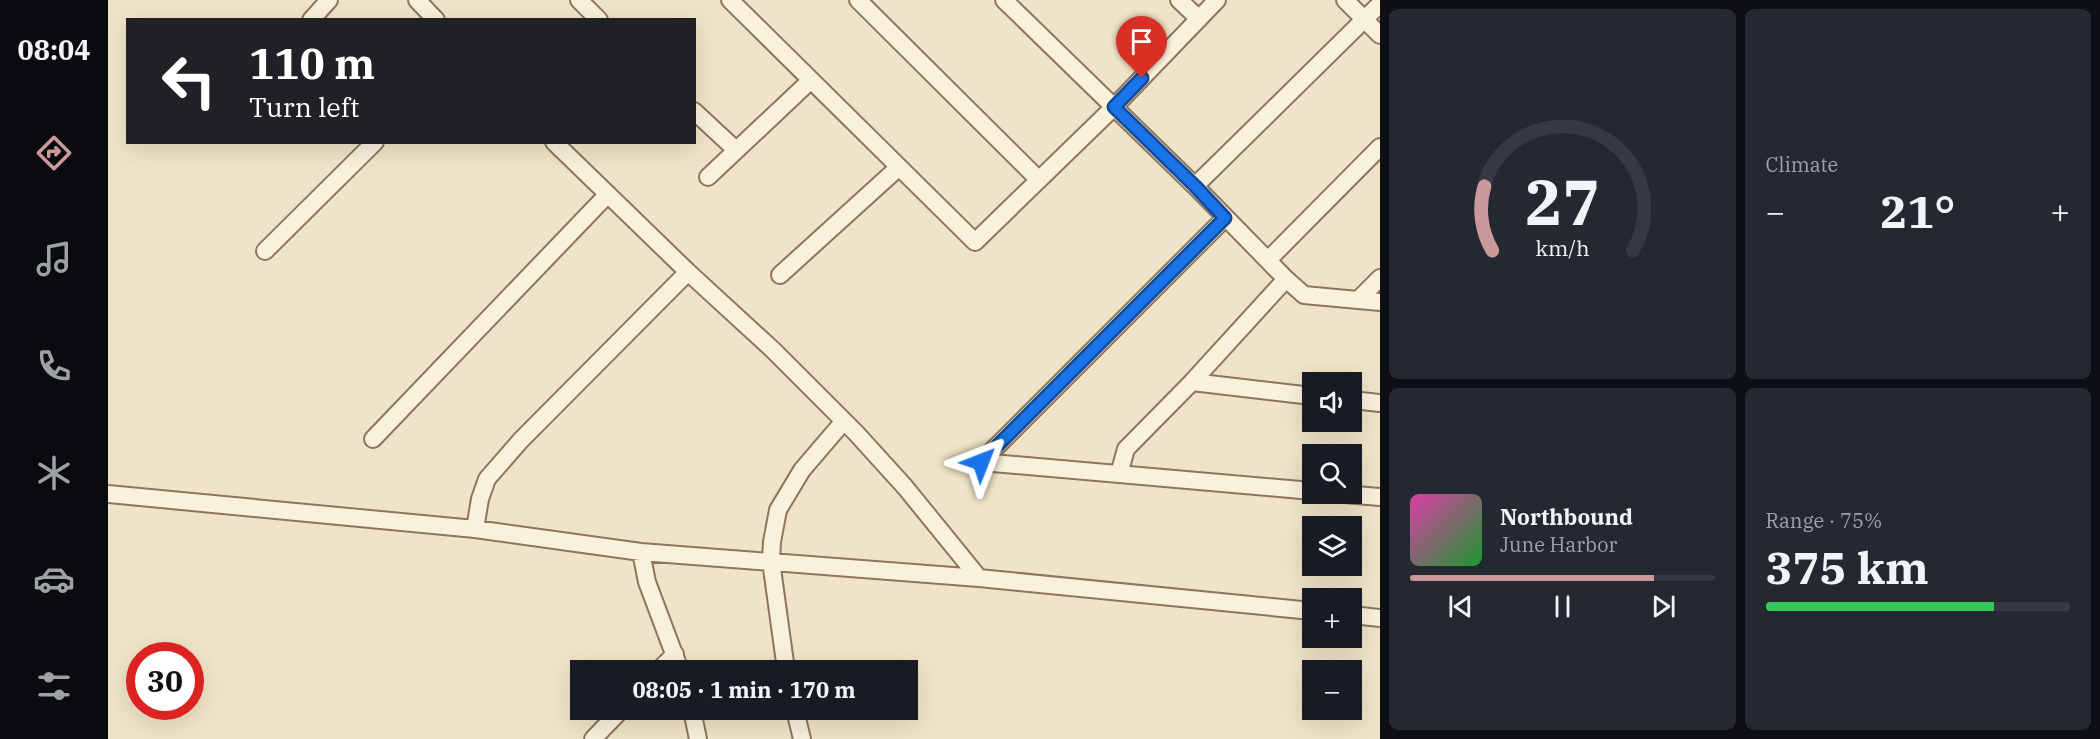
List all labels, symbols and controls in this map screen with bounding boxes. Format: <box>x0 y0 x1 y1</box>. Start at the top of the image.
pin <box>1116 16 1167 78</box>
icon: arrive <box>1125 25 1158 58</box>
text: 08:04 <box>18 32 90 67</box>
text: 110 m <box>249 36 375 91</box>
icon: left <box>150 42 228 120</box>
text: Turn left <box>249 89 360 124</box>
icon: directions <box>33 132 75 174</box>
text: Climate <box>1766 151 1838 178</box>
text: 27 <box>1525 161 1600 242</box>
text: 21° <box>1880 182 1955 240</box>
text: − <box>1766 190 1785 233</box>
text: + <box>2050 190 2070 233</box>
text: km/h <box>1535 234 1589 262</box>
icon: music <box>33 238 75 280</box>
icon: phone <box>33 345 75 387</box>
map controls <box>1302 372 1362 720</box>
button: sound <box>1302 372 1362 432</box>
position arrow <box>949 430 1013 494</box>
button: search <box>1302 444 1362 504</box>
icon: climate <box>33 452 75 494</box>
text: Northbound <box>1500 502 1633 531</box>
text: Range · 75% <box>1766 507 1882 534</box>
button: layers <box>1302 516 1362 576</box>
text: June Harbor <box>1500 531 1617 558</box>
text: 375 km <box>1766 538 1929 596</box>
icon: car <box>33 558 75 600</box>
button: + <box>1302 588 1362 648</box>
icon: previous <box>1444 590 1477 623</box>
icon: pause <box>1546 590 1579 623</box>
icon: next <box>1647 590 1680 623</box>
speed limit sign: 30 <box>126 642 204 720</box>
button: − <box>1302 660 1362 720</box>
icon: filters <box>33 665 75 707</box>
text: 08:05 · 1 min · 170 m <box>632 675 856 704</box>

